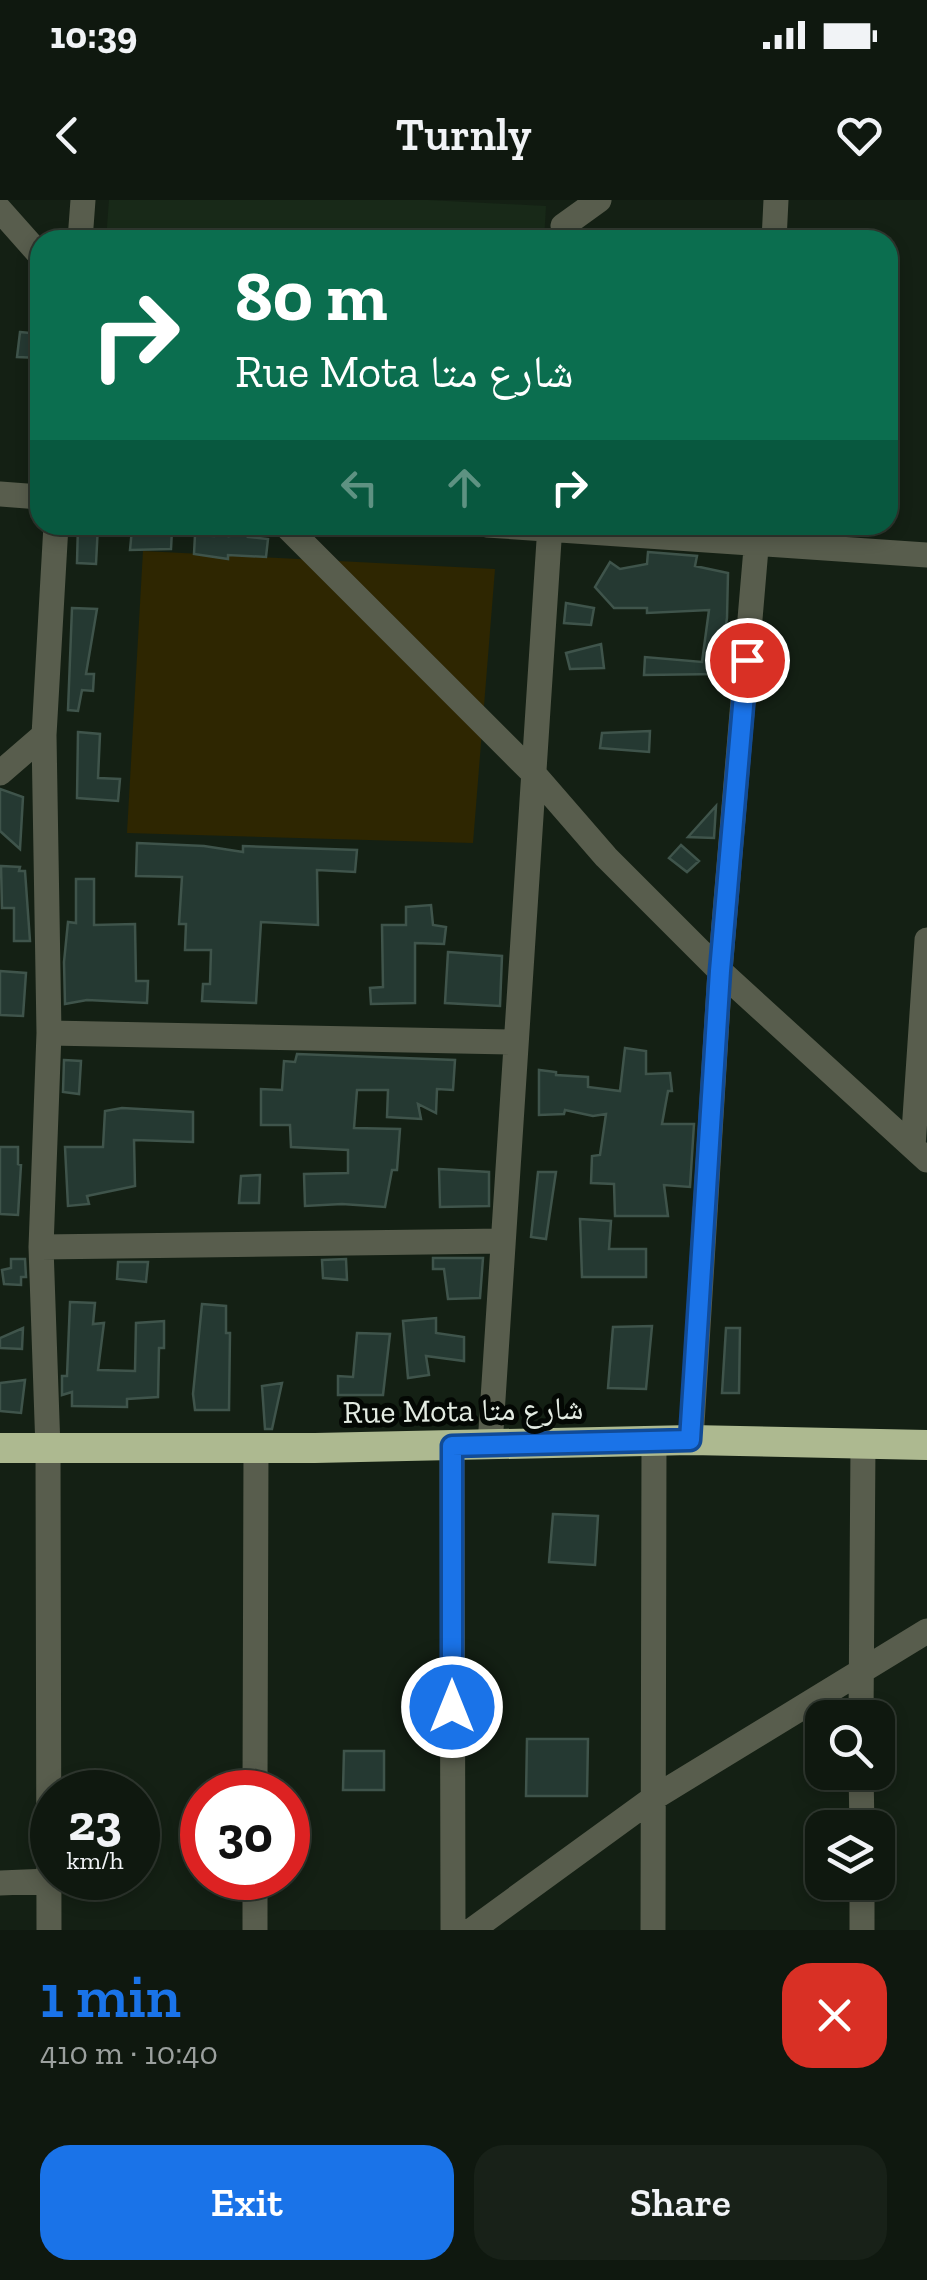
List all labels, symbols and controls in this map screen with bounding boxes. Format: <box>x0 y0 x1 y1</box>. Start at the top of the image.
text: 10:39 <box>50 12 137 58</box>
icon: back <box>40 108 95 163</box>
text: Turnly <box>396 108 531 162</box>
icon: heart <box>832 108 887 163</box>
text: 80 m <box>235 254 387 338</box>
icon: right <box>70 270 200 400</box>
text: Rue Mota شارع متا <box>235 345 574 399</box>
icon: left <box>332 460 387 515</box>
icon: ahead <box>437 460 492 515</box>
icon: right <box>542 460 597 515</box>
pin <box>705 618 790 703</box>
icon: arrive <box>720 633 775 688</box>
street label: Rue Mota شارع متا <box>342 1389 584 1432</box>
position arrow <box>400 1655 504 1759</box>
map controls <box>805 1700 895 1900</box>
button: search <box>805 1700 895 1790</box>
speed limit sign: 30 <box>180 1770 310 1900</box>
text: 23 <box>68 1793 122 1853</box>
button: layers <box>805 1810 895 1900</box>
text: km/h <box>66 1845 124 1875</box>
text: 1 min <box>40 1960 181 2032</box>
button: close <box>782 1963 887 2068</box>
text: 410 m · 10:40 <box>40 2034 218 2072</box>
button: Exit <box>40 2145 454 2260</box>
button: Share <box>474 2145 887 2260</box>

